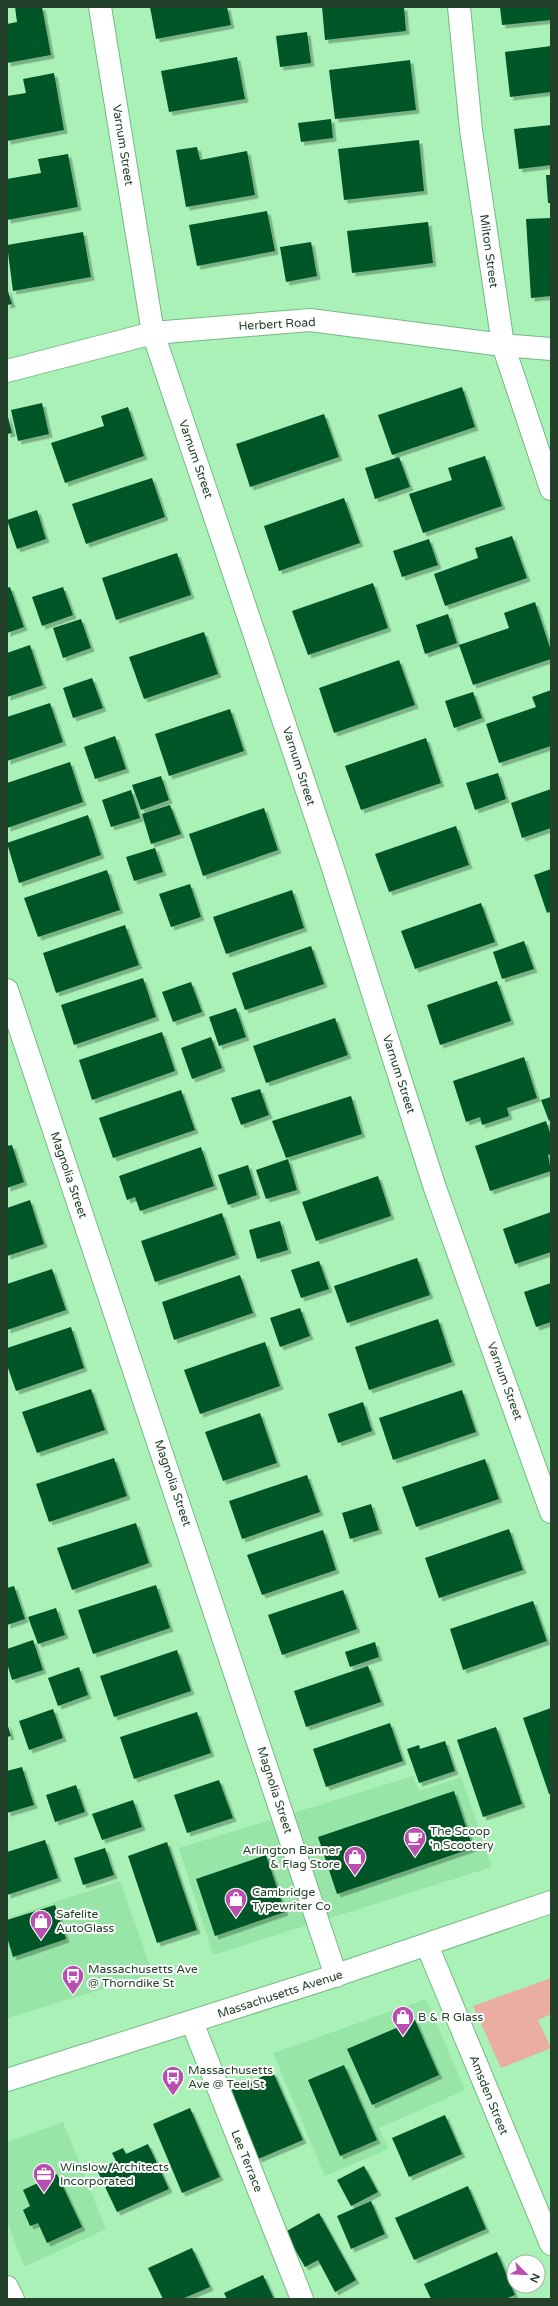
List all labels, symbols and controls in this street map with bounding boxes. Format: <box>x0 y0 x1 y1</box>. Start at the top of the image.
street label: Varnum Street <box>110 103 136 187</box>
street label: Milton Street <box>477 213 501 289</box>
street label: Herbert Road <box>238 315 316 333</box>
street label: Varnum Street <box>176 418 216 500</box>
street label: Varnum Street <box>280 725 318 808</box>
street label: Varnum Street <box>380 1033 418 1116</box>
street label: Magnolia Street <box>48 1130 91 1221</box>
street label: Varnum Street <box>484 1340 526 1422</box>
street label: Magnolia Street <box>152 1438 195 1529</box>
street label: Magnolia Street <box>254 1745 296 1836</box>
place label: The Scoop 'n Scootery <box>430 1824 494 1852</box>
cafe icon: The Scoop 'n Scootery <box>402 1825 428 1858</box>
place label: Arlington Banner & Flag Store <box>242 1843 340 1871</box>
shop icon: Arlington Banner & Flag Store <box>342 1844 368 1877</box>
place label: Cambridge Typewriter Co <box>252 1885 331 1913</box>
shop icon: Cambridge Typewriter Co <box>223 1886 249 1919</box>
place label: Safelite AutoGlass <box>56 1907 114 1935</box>
shop icon: Safelite AutoGlass <box>28 1908 54 1941</box>
place label: Massachusetts Ave @ Thorndike St <box>88 1962 198 1990</box>
bus stop icon: Massachusetts Ave @ Thorndike St <box>60 1963 86 1996</box>
street label: Massachusetts Avenue <box>215 1967 345 2021</box>
shop icon: B & R Glass <box>390 2004 416 2037</box>
place label: B & R Glass <box>418 2010 484 2024</box>
street label: Amsden Street <box>467 2053 512 2137</box>
place label: Massachusetts Ave @ Teel St <box>188 2063 273 2091</box>
bus stop icon: Massachusetts Ave @ Teel St <box>160 2064 186 2097</box>
street label: Lee Terrace <box>228 2128 266 2194</box>
place label: Winslow Architects Incorporated <box>60 2160 169 2188</box>
office icon: Winslow Architects Incorporated <box>31 2161 57 2194</box>
north arrow <box>506 2254 546 2294</box>
text: N <box>527 2271 542 2285</box>

